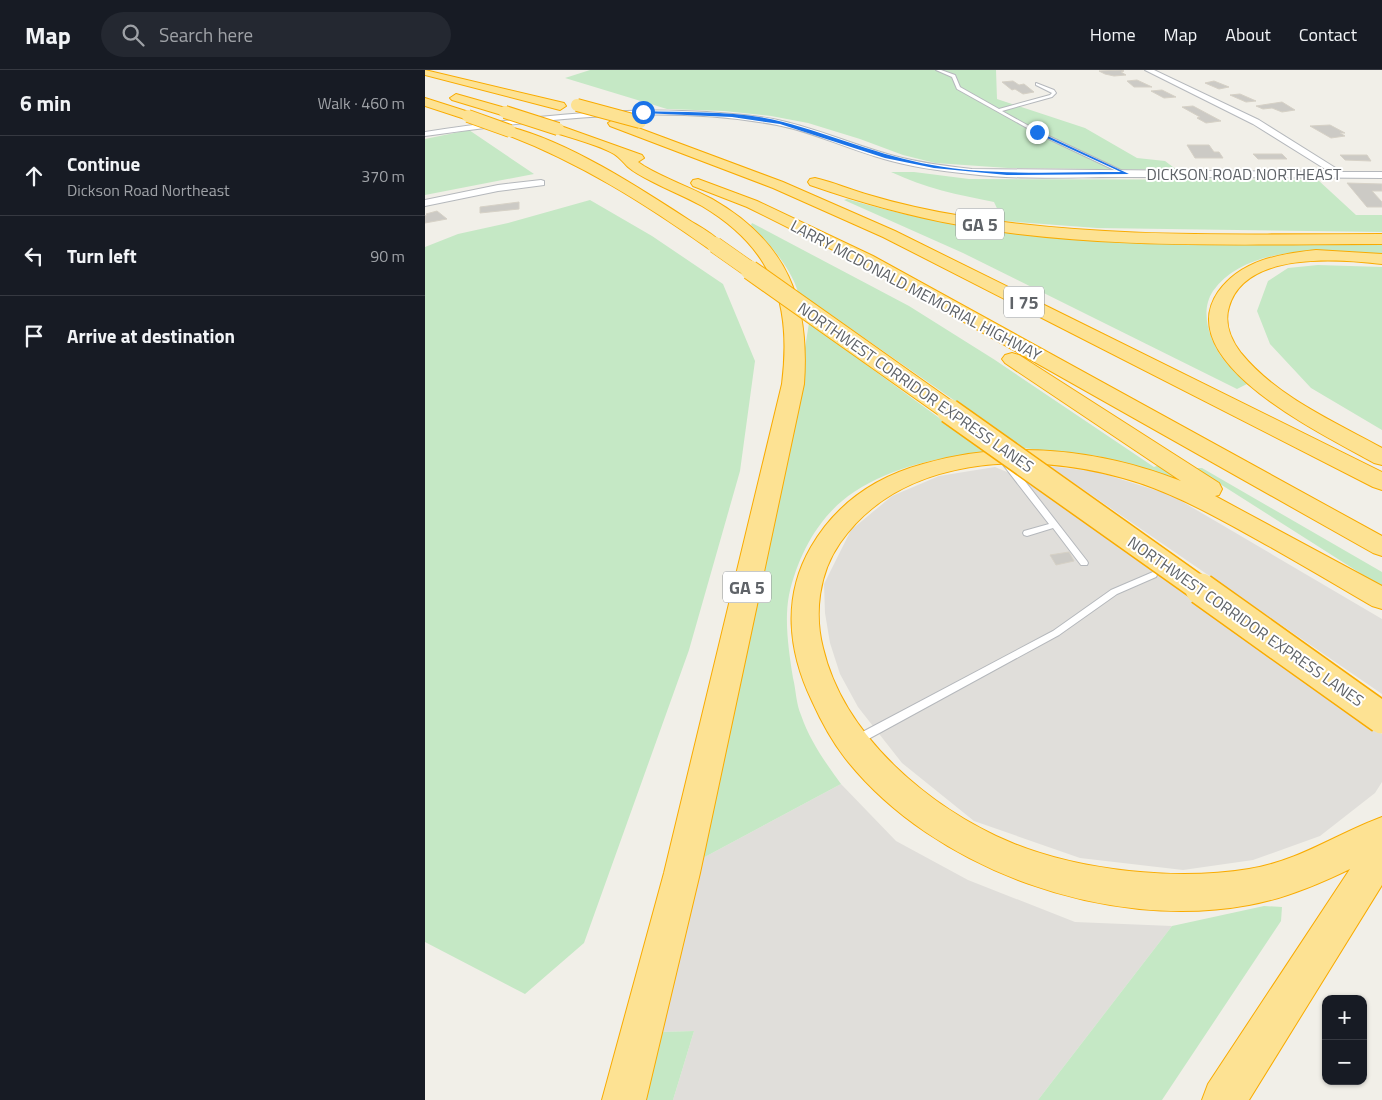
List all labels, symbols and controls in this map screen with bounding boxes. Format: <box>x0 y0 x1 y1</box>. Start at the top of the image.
search box <box>101 12 451 57</box>
text: Map <box>25 17 71 53</box>
text: Search here <box>159 20 253 49</box>
icon: search <box>119 21 147 49</box>
text: Home <box>1090 21 1136 48</box>
text: Map <box>1164 21 1197 48</box>
text: About <box>1225 21 1271 48</box>
text: Contact <box>1299 21 1357 48</box>
text: 6 min <box>20 87 71 119</box>
text: Walk · 460 m <box>317 91 405 115</box>
route start <box>632 101 655 124</box>
route end <box>1026 121 1049 144</box>
text: Continue <box>67 149 140 178</box>
icon: ahead <box>20 162 48 190</box>
street label: DICKSON ROAD NORTHEAST <box>1147 162 1342 186</box>
text: 370 m <box>361 164 405 188</box>
text: Dickson Road Northeast <box>67 178 230 202</box>
road number: GA 5 <box>956 208 1004 240</box>
street label: LARRY MCDONALD MEMORIAL HIGHWAY <box>786 213 1046 367</box>
text: Turn left <box>67 241 137 270</box>
icon: left <box>20 242 48 270</box>
text: 90 m <box>370 244 405 268</box>
road number: I 75 <box>1004 286 1044 318</box>
street label: NORTHWEST CORRIDOR EXPRESS LANES <box>793 296 1039 478</box>
text: Arrive at destination <box>67 321 235 350</box>
icon: arrive <box>20 322 48 350</box>
street label: NORTHWEST CORRIDOR EXPRESS LANES <box>1123 530 1369 712</box>
road number: GA 5 <box>723 572 771 602</box>
map controls <box>1322 995 1367 1085</box>
button: + <box>1322 995 1367 1040</box>
button: − <box>1322 1040 1367 1085</box>

